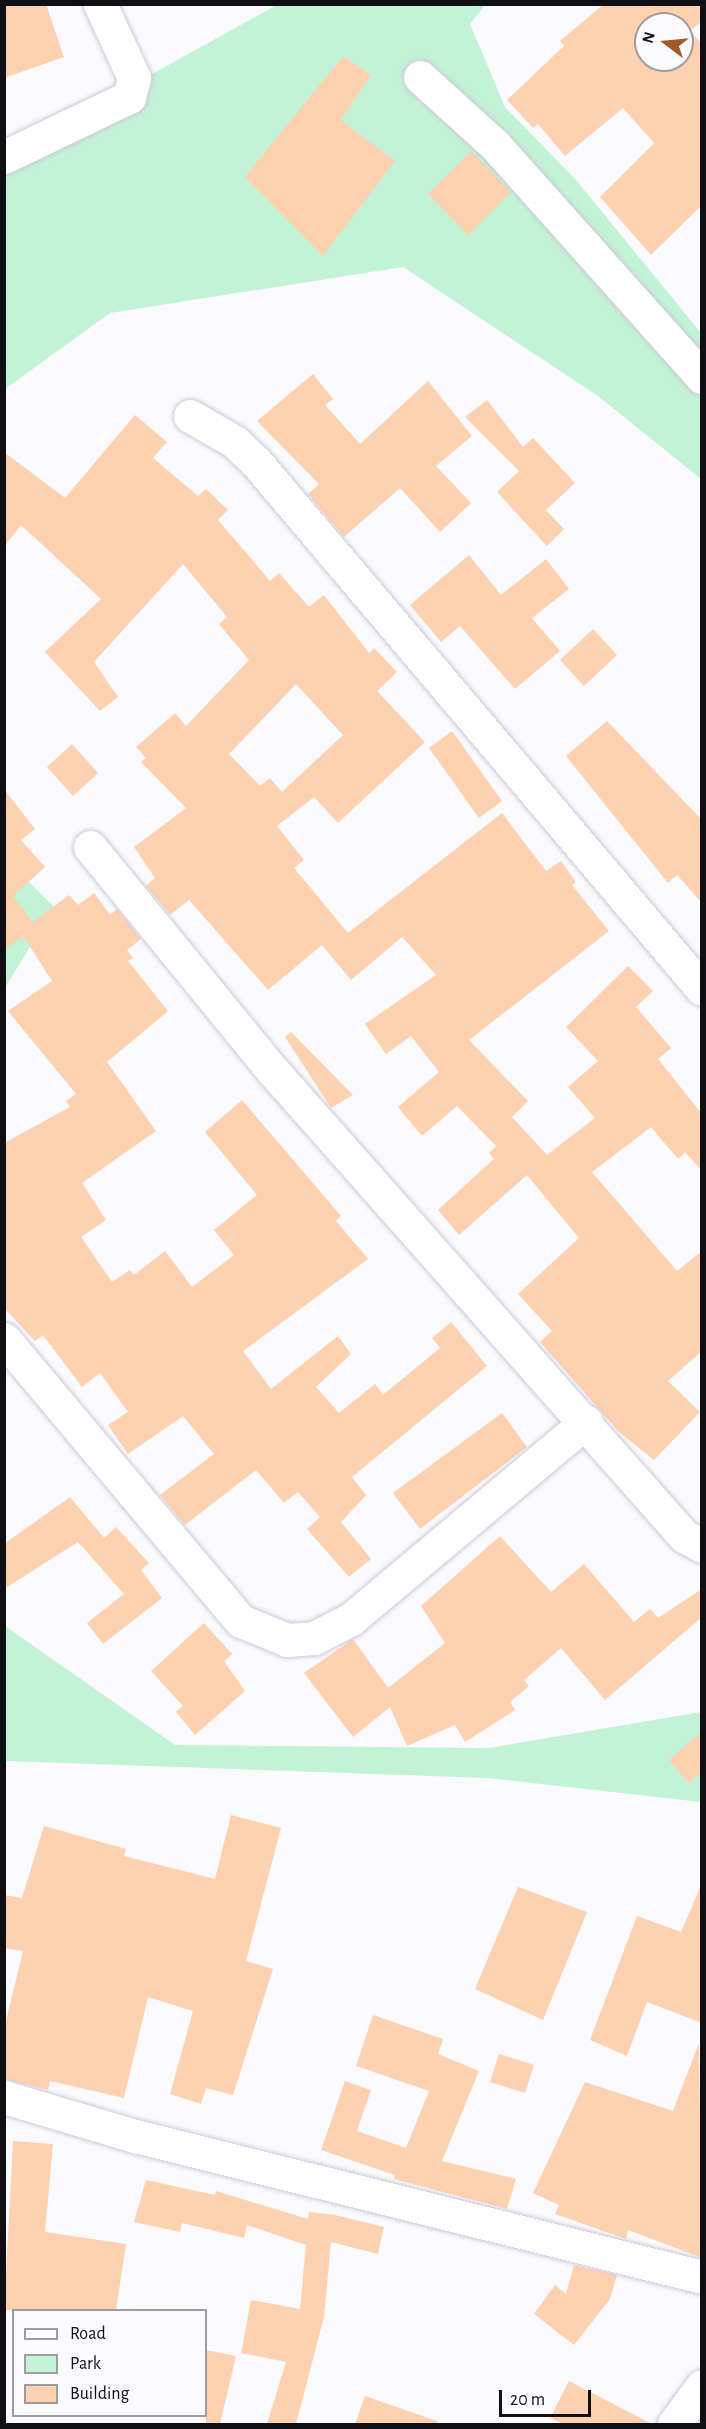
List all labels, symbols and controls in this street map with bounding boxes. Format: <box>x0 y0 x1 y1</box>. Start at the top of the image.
north arrow <box>634 12 694 72</box>
text: N <box>639 30 658 45</box>
legend <box>12 2309 207 2417</box>
text: Road <box>70 2325 106 2343</box>
text: Park <box>70 2355 101 2373</box>
scale bar <box>502 2378 594 2416</box>
text: Building <box>70 2385 129 2403</box>
text: 20 m <box>510 2391 545 2409</box>

